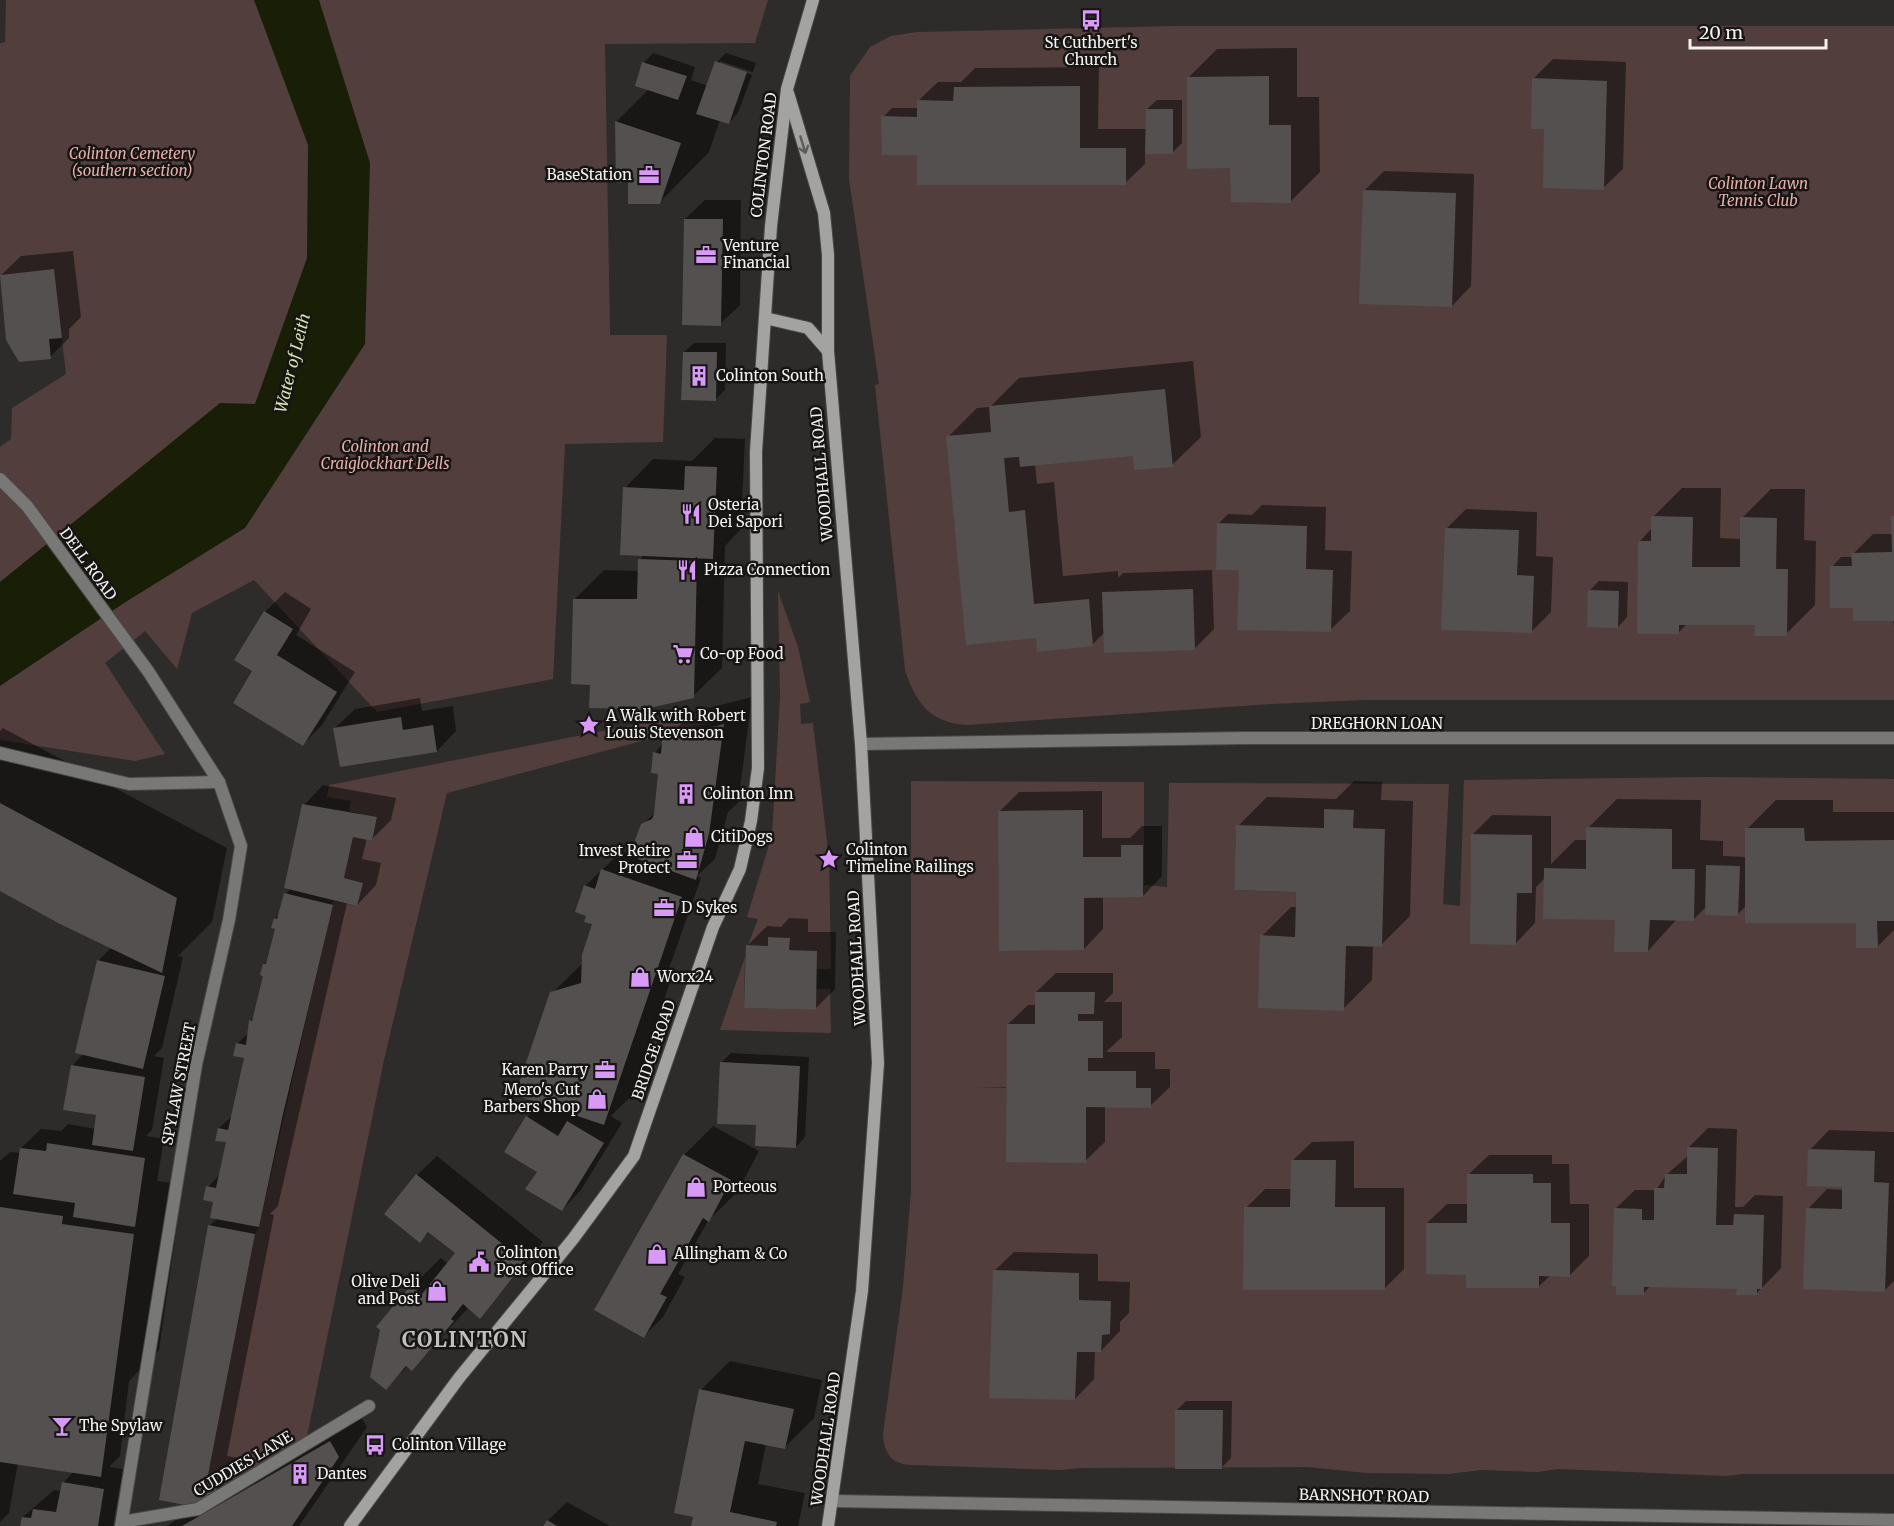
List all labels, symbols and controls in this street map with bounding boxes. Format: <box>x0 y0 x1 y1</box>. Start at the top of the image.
bus stop icon: St Cuthbert's Church <box>1079 8 1103 32</box>
scale bar <box>1690 12 1826 50</box>
text: 20 m <box>1699 21 1743 44</box>
place label: St Cuthbert's Church <box>1044 33 1138 69</box>
street label: COLINTON ROAD <box>746 91 781 218</box>
one-way arrow <box>798 135 809 154</box>
park label: Colinton Cemetery (southern section) <box>69 144 195 180</box>
office icon: BaseStation <box>637 163 661 187</box>
place label: BaseStation <box>546 165 632 184</box>
park label: Colinton Lawn Tennis Club <box>1708 174 1808 210</box>
place label: Venture Financial <box>722 236 790 272</box>
office icon: Venture Financial <box>694 243 718 267</box>
water label: Water of Leith <box>270 311 314 415</box>
building icon: Colinton South <box>687 364 711 388</box>
place label: Colinton South <box>716 366 824 385</box>
street label: WOODHALL ROAD <box>806 406 837 543</box>
park label: Colinton and Craiglockhart Dells <box>321 437 449 473</box>
place label: Osteria Dei Sapori <box>708 495 783 531</box>
restaurant icon: Osteria Dei Sapori <box>679 502 703 526</box>
street label: DELL ROAD <box>56 524 121 604</box>
restaurant icon: Pizza Connection <box>675 558 699 582</box>
place label: Pizza Connection <box>704 560 830 579</box>
supermarket icon: Co-op Food <box>671 642 695 666</box>
place label: Co-op Food <box>700 644 784 663</box>
place label: A Walk with Robert Louis Stevenson <box>605 706 746 742</box>
place icon: A Walk with Robert Louis Stevenson <box>577 713 601 737</box>
street label: DREGHORN LOAN <box>1311 714 1443 733</box>
building icon: Colinton Inn <box>674 782 698 806</box>
place label: Colinton Inn <box>703 784 794 803</box>
shop icon: CitiDogs <box>682 825 706 849</box>
place label: CitiDogs <box>711 827 773 846</box>
place label: Colinton Timeline Railings <box>846 840 974 876</box>
place label: Invest Retire Protect <box>579 841 670 877</box>
place icon: Colinton Timeline Railings <box>817 847 841 871</box>
office icon: Invest Retire Protect <box>675 848 699 872</box>
street label: WOODHALL ROAD <box>843 890 870 1027</box>
office icon: D Sykes <box>652 896 676 920</box>
place label: D Sykes <box>681 898 737 917</box>
shop icon: Worx24 <box>628 965 652 989</box>
place label: Worx24 <box>656 967 713 986</box>
street label: BRIDGE ROAD <box>628 997 679 1102</box>
street label: SPYLAW STREET <box>157 1020 200 1147</box>
office icon: Karen Parry <box>593 1058 617 1082</box>
place label: Karen Parry <box>502 1060 588 1079</box>
place label: Mero's Cut Barbers Shop <box>484 1080 580 1116</box>
shop icon: Mero's Cut Barbers Shop <box>585 1087 609 1111</box>
shop icon: Porteous <box>684 1175 708 1199</box>
place label: Porteous <box>713 1177 777 1196</box>
shop icon: Allingham & Co <box>645 1242 669 1266</box>
place label: Colinton Post Office <box>496 1243 574 1279</box>
place label: Allingham & Co <box>673 1244 788 1263</box>
public building icon: Colinton Post Office <box>467 1250 491 1274</box>
place label: Olive Deli and Post <box>351 1272 420 1308</box>
shop icon: Olive Deli and Post <box>425 1279 449 1303</box>
district label: COLINTON <box>402 1326 528 1353</box>
street label: WOODHALL ROAD <box>807 1371 844 1508</box>
bar icon: The Spylaw <box>50 1414 74 1438</box>
place label: The Spylaw <box>79 1416 163 1435</box>
street label: CUDDIES LANE <box>190 1426 296 1501</box>
bus stop icon: Colinton Village <box>363 1433 387 1457</box>
place label: Colinton Village <box>392 1435 506 1454</box>
building icon: Dantes <box>288 1462 312 1486</box>
place label: Dantes <box>317 1464 367 1483</box>
street label: BARNSHOT ROAD <box>1299 1485 1429 1506</box>

